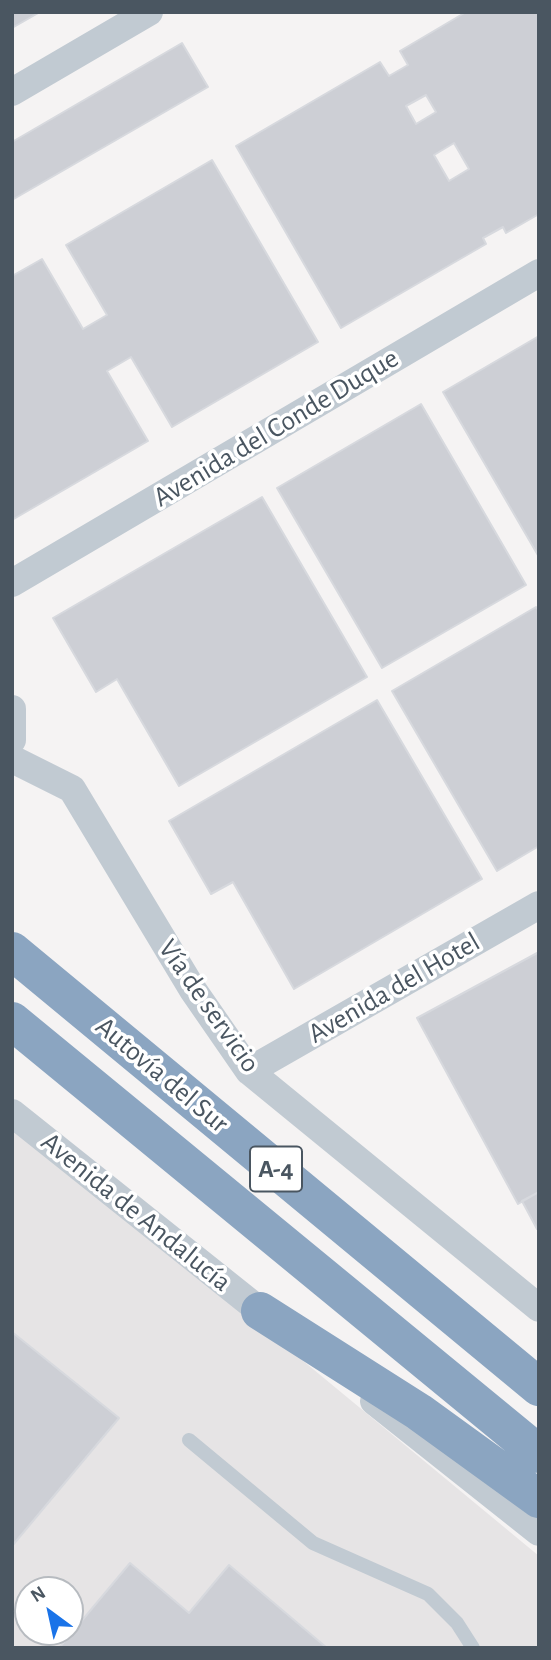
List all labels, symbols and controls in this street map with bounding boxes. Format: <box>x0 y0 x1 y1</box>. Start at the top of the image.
street label: Avenida del Conde Duque <box>147 342 405 514</box>
street label: Avenida del Hotel <box>302 925 486 1051</box>
street label: Vía de servicio <box>151 933 267 1079</box>
street label: Autovía del Sur <box>89 1010 235 1140</box>
street label: Avenida de Andalucía <box>34 1125 238 1299</box>
road number: A-4 <box>250 1146 302 1192</box>
north arrow <box>14 1576 84 1646</box>
text: N <box>28 1583 49 1606</box>

